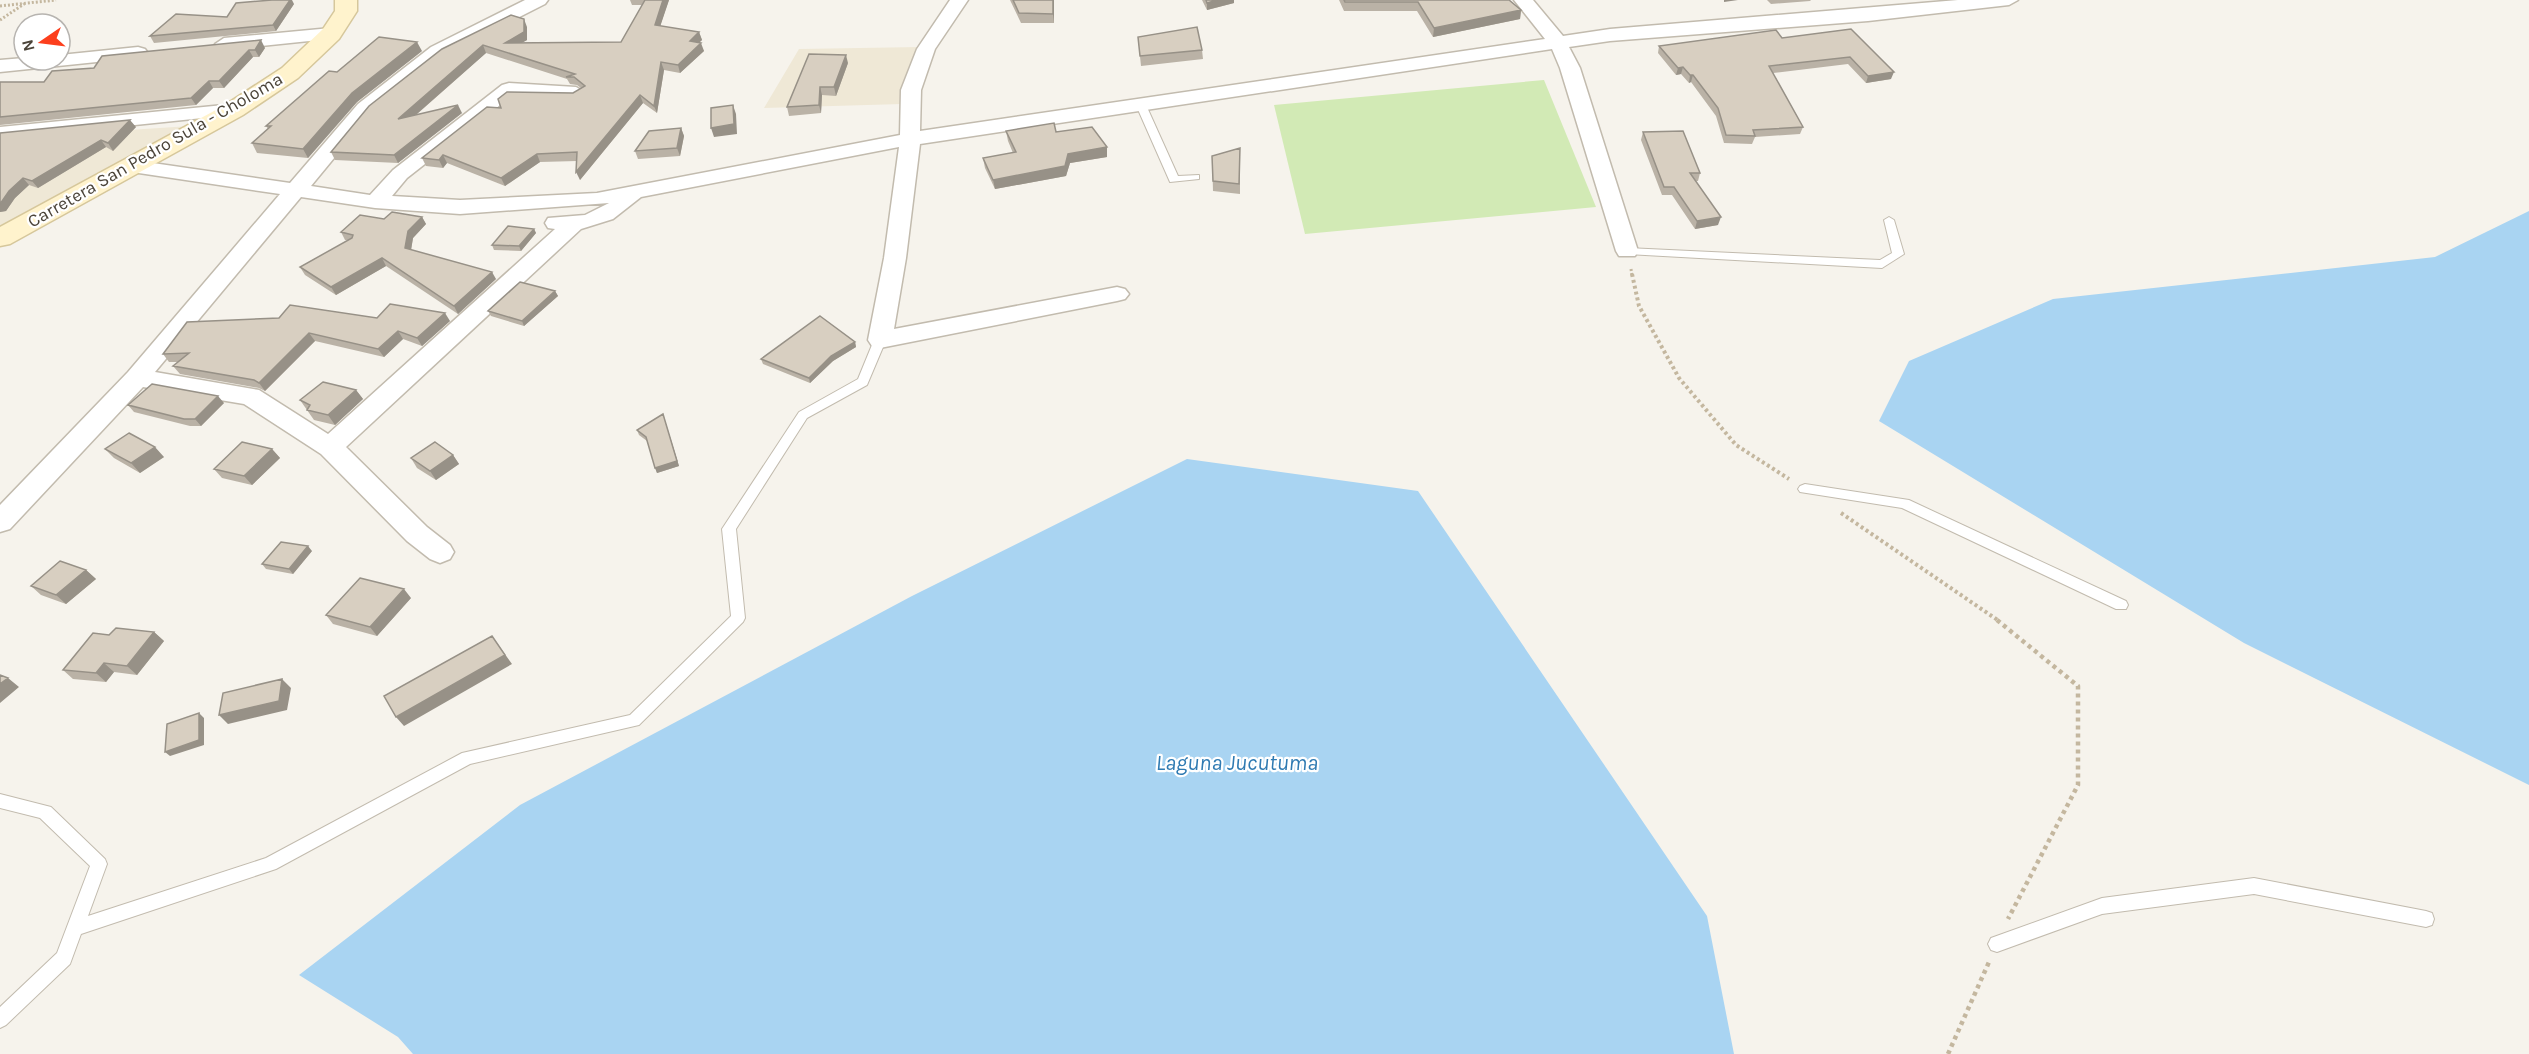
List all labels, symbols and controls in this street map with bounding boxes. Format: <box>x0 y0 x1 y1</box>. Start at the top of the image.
north arrow <box>12 12 72 72</box>
text: N <box>17 38 39 53</box>
street label: Carretera San Pedro Sula - Choloma <box>23 68 287 232</box>
water label: Laguna Jucutuma <box>1156 750 1318 776</box>

